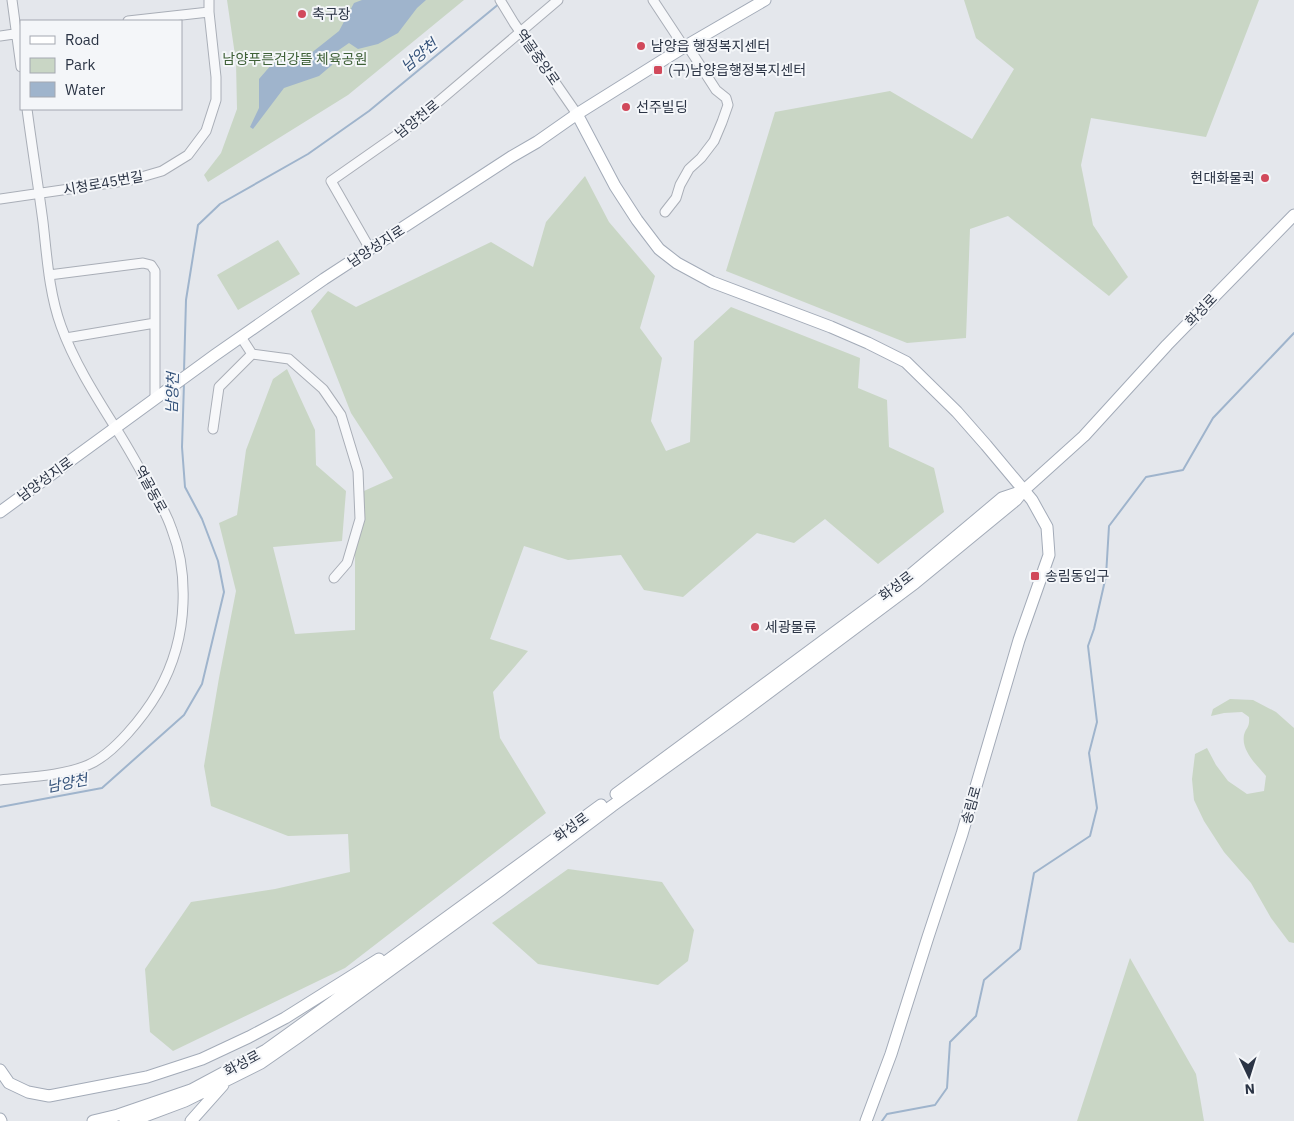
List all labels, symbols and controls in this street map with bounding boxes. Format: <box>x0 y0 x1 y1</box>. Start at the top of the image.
place label: 축구장 <box>312 5 351 23</box>
marker: 축구장 <box>296 8 308 20</box>
legend <box>20 20 182 110</box>
street label: 역골중앙로 <box>512 25 564 89</box>
text: Road <box>65 30 100 49</box>
water label: 남양천 <box>397 33 443 76</box>
place label: 남양읍 행정복지센터 <box>651 37 770 55</box>
marker: 남양읍 행정복지센터 <box>635 40 647 52</box>
park label: 남양푸른건강뜰 체육공원 <box>223 50 367 68</box>
text: Park <box>65 55 95 74</box>
place label: (구)남양읍행정복지센터 <box>668 61 806 79</box>
marker: (구)남양읍행정복지센터 <box>652 64 664 76</box>
text: Water <box>65 80 106 99</box>
street label: 남양천로 <box>391 96 443 142</box>
place label: 선주빌딩 <box>636 98 688 116</box>
marker: 선주빌딩 <box>620 101 632 113</box>
street label: 시청로45번길 <box>61 167 145 199</box>
place label: 현대화물퀵 <box>1191 169 1255 187</box>
marker: 현대화물퀵 <box>1259 172 1271 184</box>
street label: 남양성지로 <box>344 221 408 271</box>
street label: 화성로 <box>1181 290 1221 330</box>
water label: 남양천 <box>162 370 182 414</box>
street label: 남양성지로 <box>14 453 76 505</box>
street label: 역골동로 <box>131 462 171 516</box>
street label: 화성로 <box>875 567 917 605</box>
place label: 송림동입구 <box>1045 567 1110 585</box>
marker: 송림동입구 <box>1029 570 1041 582</box>
place label: 세광물류 <box>765 618 817 636</box>
marker: 세광물류 <box>749 621 761 633</box>
water label: 남양천 <box>45 769 91 796</box>
street label: 송림로 <box>957 784 985 826</box>
street label: 화성로 <box>550 808 592 846</box>
street label: 화성로 <box>221 1046 263 1080</box>
north arrow <box>1224 1051 1274 1101</box>
text: N <box>1244 1080 1256 1098</box>

